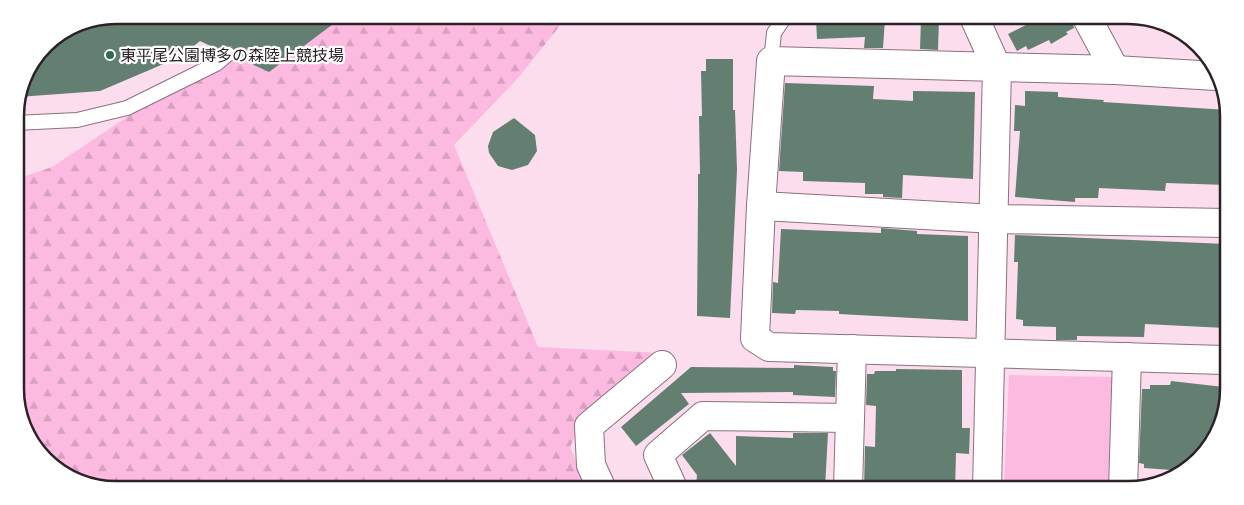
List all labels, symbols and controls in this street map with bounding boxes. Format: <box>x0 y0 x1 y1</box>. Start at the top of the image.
place label: 東平尾公園博多の森陸上競技場 <box>120 46 344 65</box>
marker: 東平尾公園博多の森陸上競技場 <box>104 49 116 61</box>

